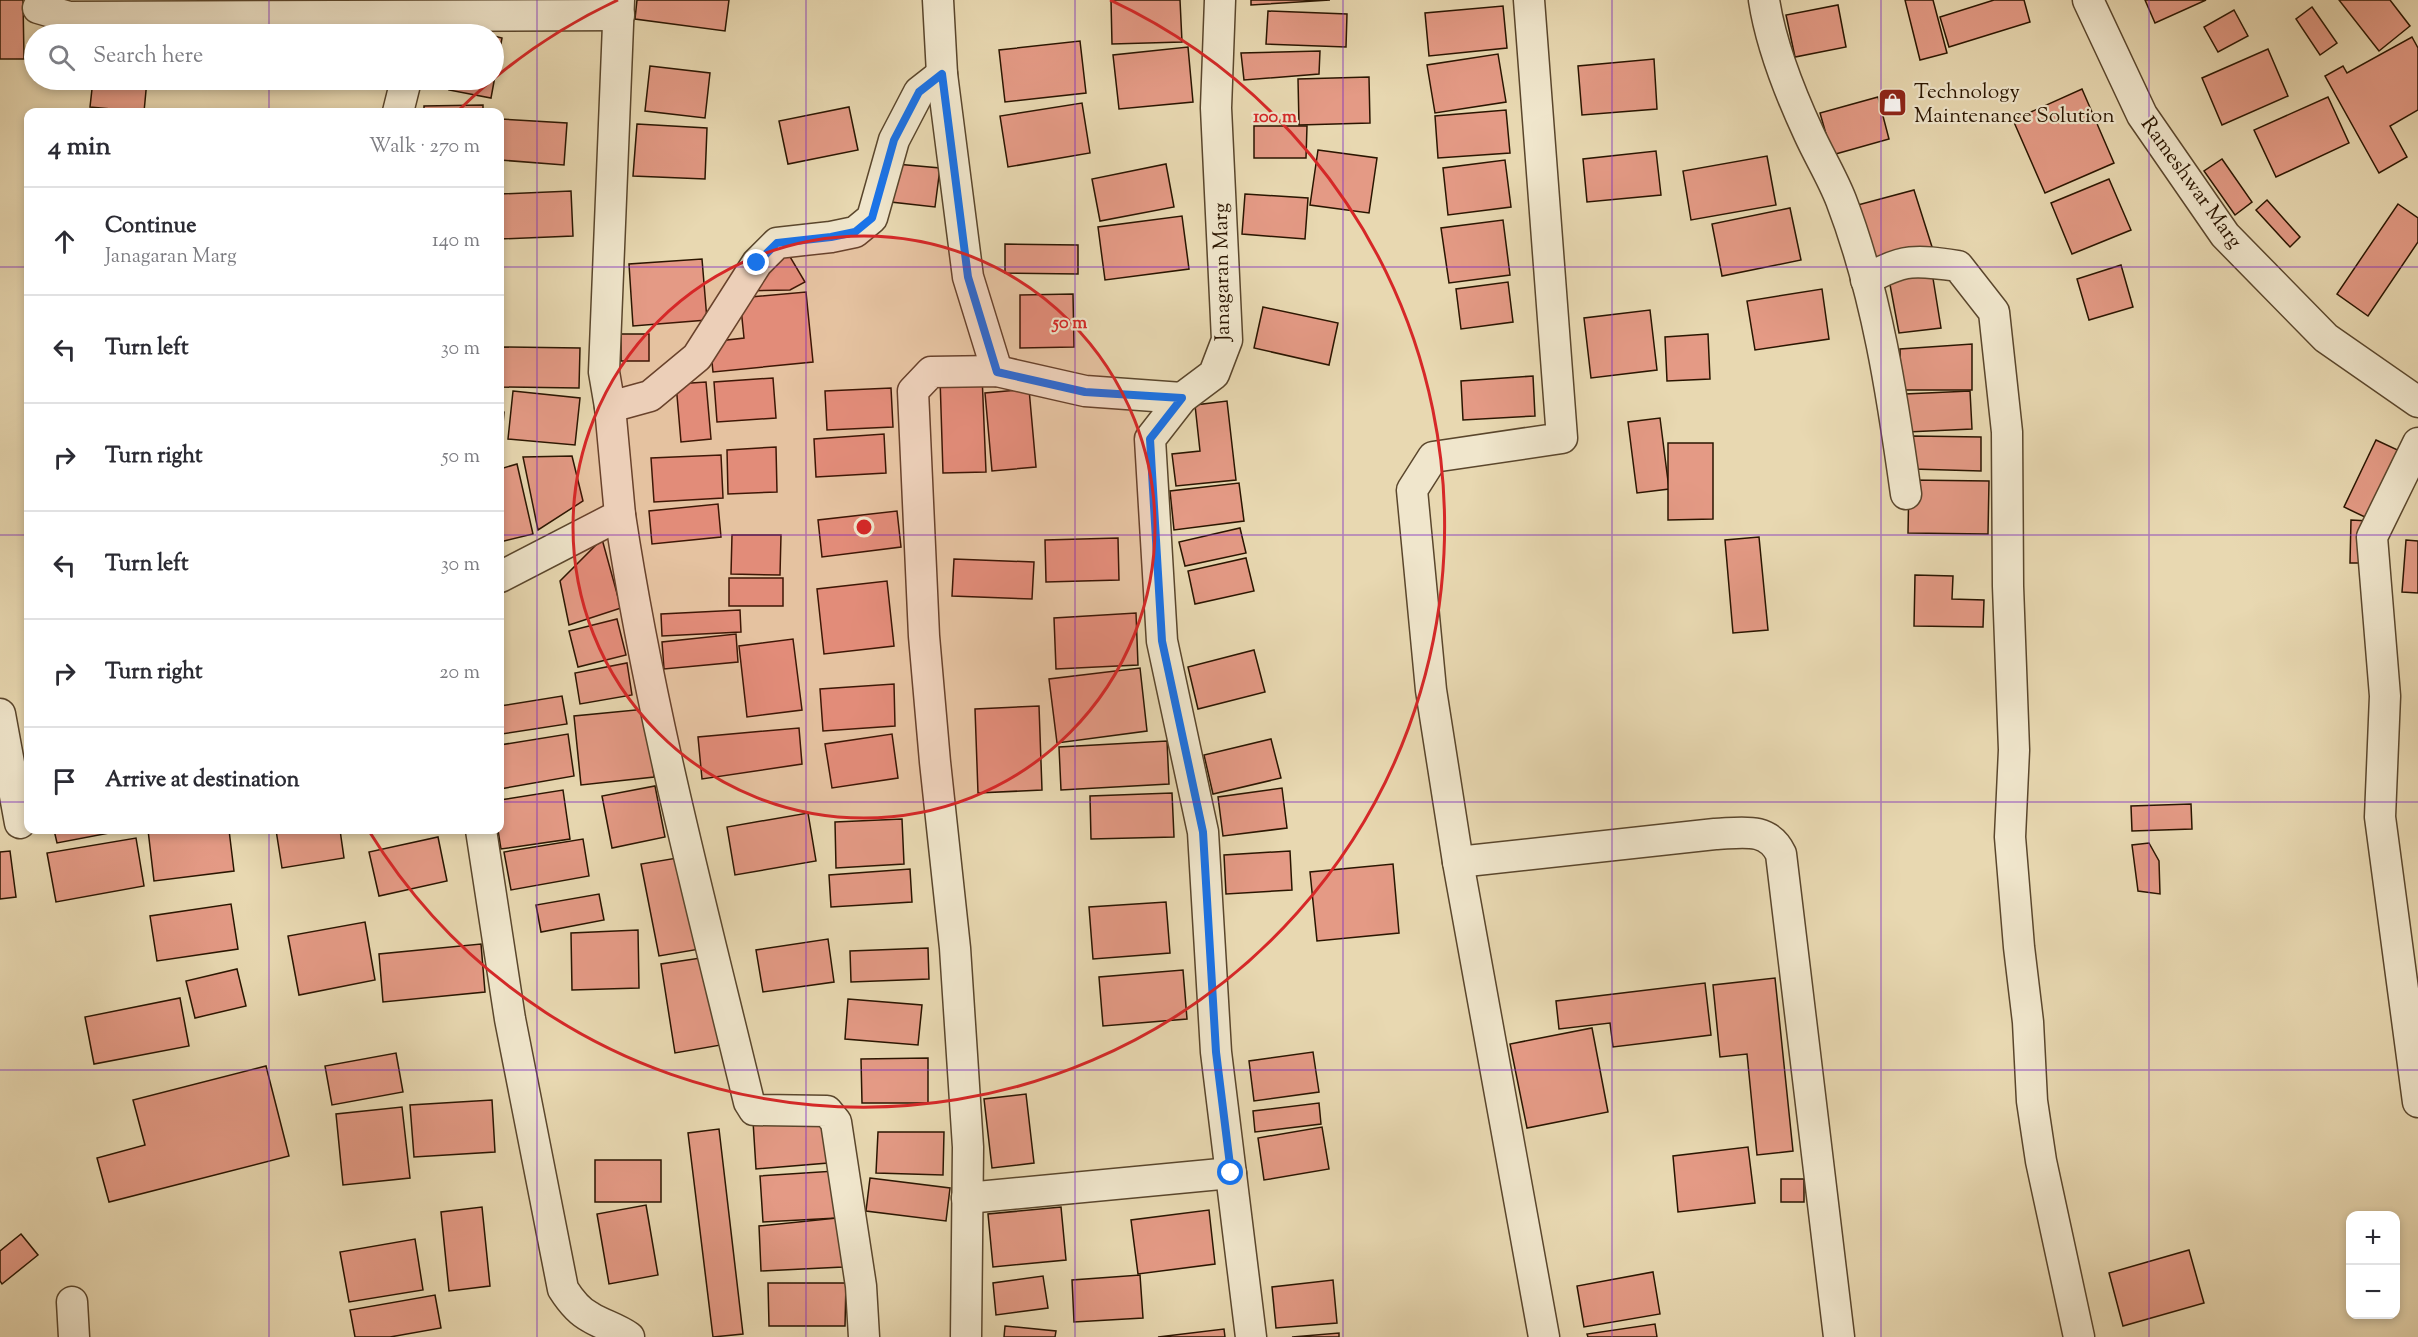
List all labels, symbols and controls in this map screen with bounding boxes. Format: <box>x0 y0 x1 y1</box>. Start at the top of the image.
search box <box>24 24 504 90</box>
icon: search <box>45 41 78 74</box>
text: Search here <box>93 41 203 73</box>
place label: Technology Maintenance Solution <box>1914 78 2115 132</box>
shop icon: Technology Maintenance Solution <box>1877 87 1909 119</box>
text: 100 m <box>1253 105 1297 131</box>
street label: Rameshwar Marg <box>2132 111 2248 255</box>
text: 4 min <box>48 129 111 166</box>
text: Walk · 270 m <box>369 133 480 162</box>
street label: Janagaran Marg <box>1207 202 1239 342</box>
text: Continue <box>105 211 196 243</box>
icon: ahead <box>48 225 81 258</box>
text: 140 m <box>432 227 480 256</box>
text: Janagaran Marg <box>105 243 237 272</box>
route end <box>743 249 769 275</box>
text: 50 m <box>1051 311 1087 337</box>
icon: left <box>48 333 81 366</box>
text: Turn left <box>105 333 188 365</box>
text: 30 m <box>441 335 480 364</box>
icon: right <box>48 441 81 474</box>
text: Turn right <box>105 441 202 473</box>
text: 50 m <box>442 443 480 472</box>
centre of rings <box>854 517 874 537</box>
icon: left <box>48 549 81 582</box>
text: Turn left <box>105 549 188 581</box>
text: 30 m <box>441 551 480 580</box>
icon: right <box>48 657 81 690</box>
text: Turn right <box>105 657 202 689</box>
text: 20 m <box>439 659 480 688</box>
icon: arrive <box>48 765 81 798</box>
text: Arrive at destination <box>105 765 300 797</box>
route start <box>1217 1159 1243 1185</box>
map controls <box>2346 1211 2400 1319</box>
button: + <box>2346 1211 2400 1265</box>
button: − <box>2346 1265 2400 1319</box>

